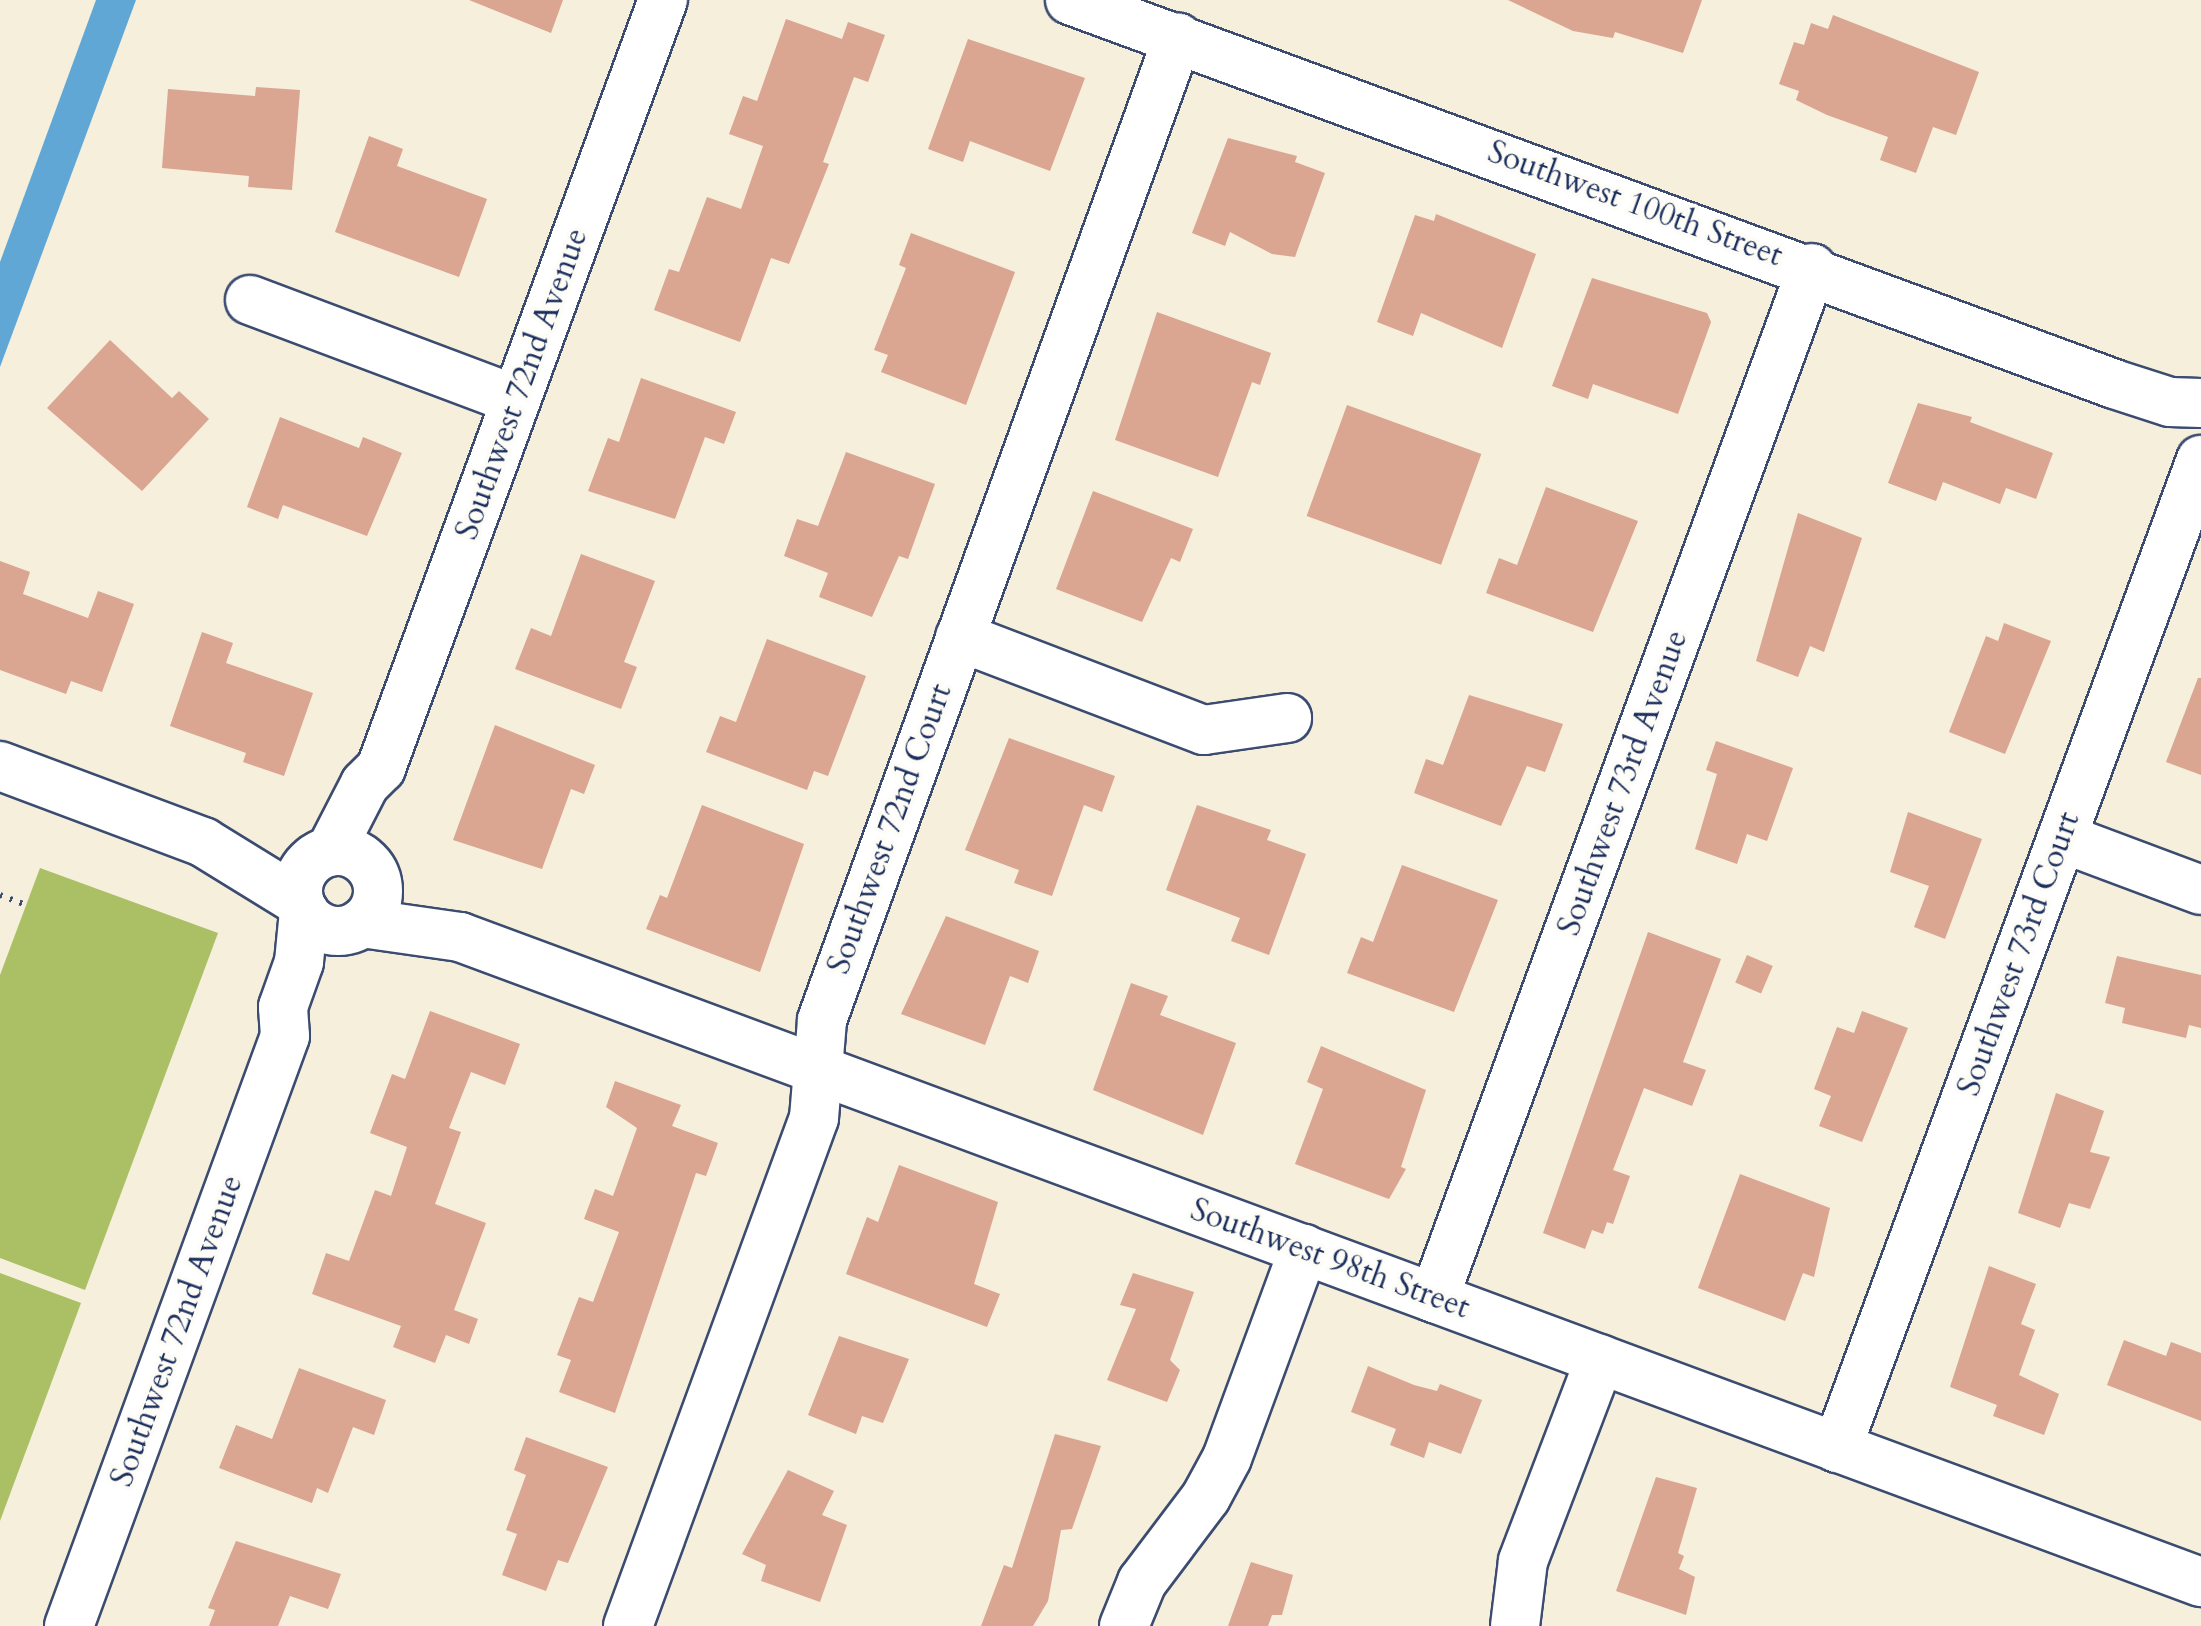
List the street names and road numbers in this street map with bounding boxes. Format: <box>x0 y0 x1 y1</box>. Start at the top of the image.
street label: Southwest 100th Street <box>1483 133 1787 275</box>
street label: Southwest 72nd Avenue <box>448 223 596 545</box>
street label: Southwest 73rd Avenue <box>1550 625 1696 941</box>
street label: Southwest 72nd Court <box>820 679 960 979</box>
street label: Southwest 73rd Court <box>1950 807 2088 1101</box>
street label: Southwest 72nd Avenue <box>103 1170 251 1492</box>
street label: Southwest 98th Street <box>1185 1191 1475 1327</box>

